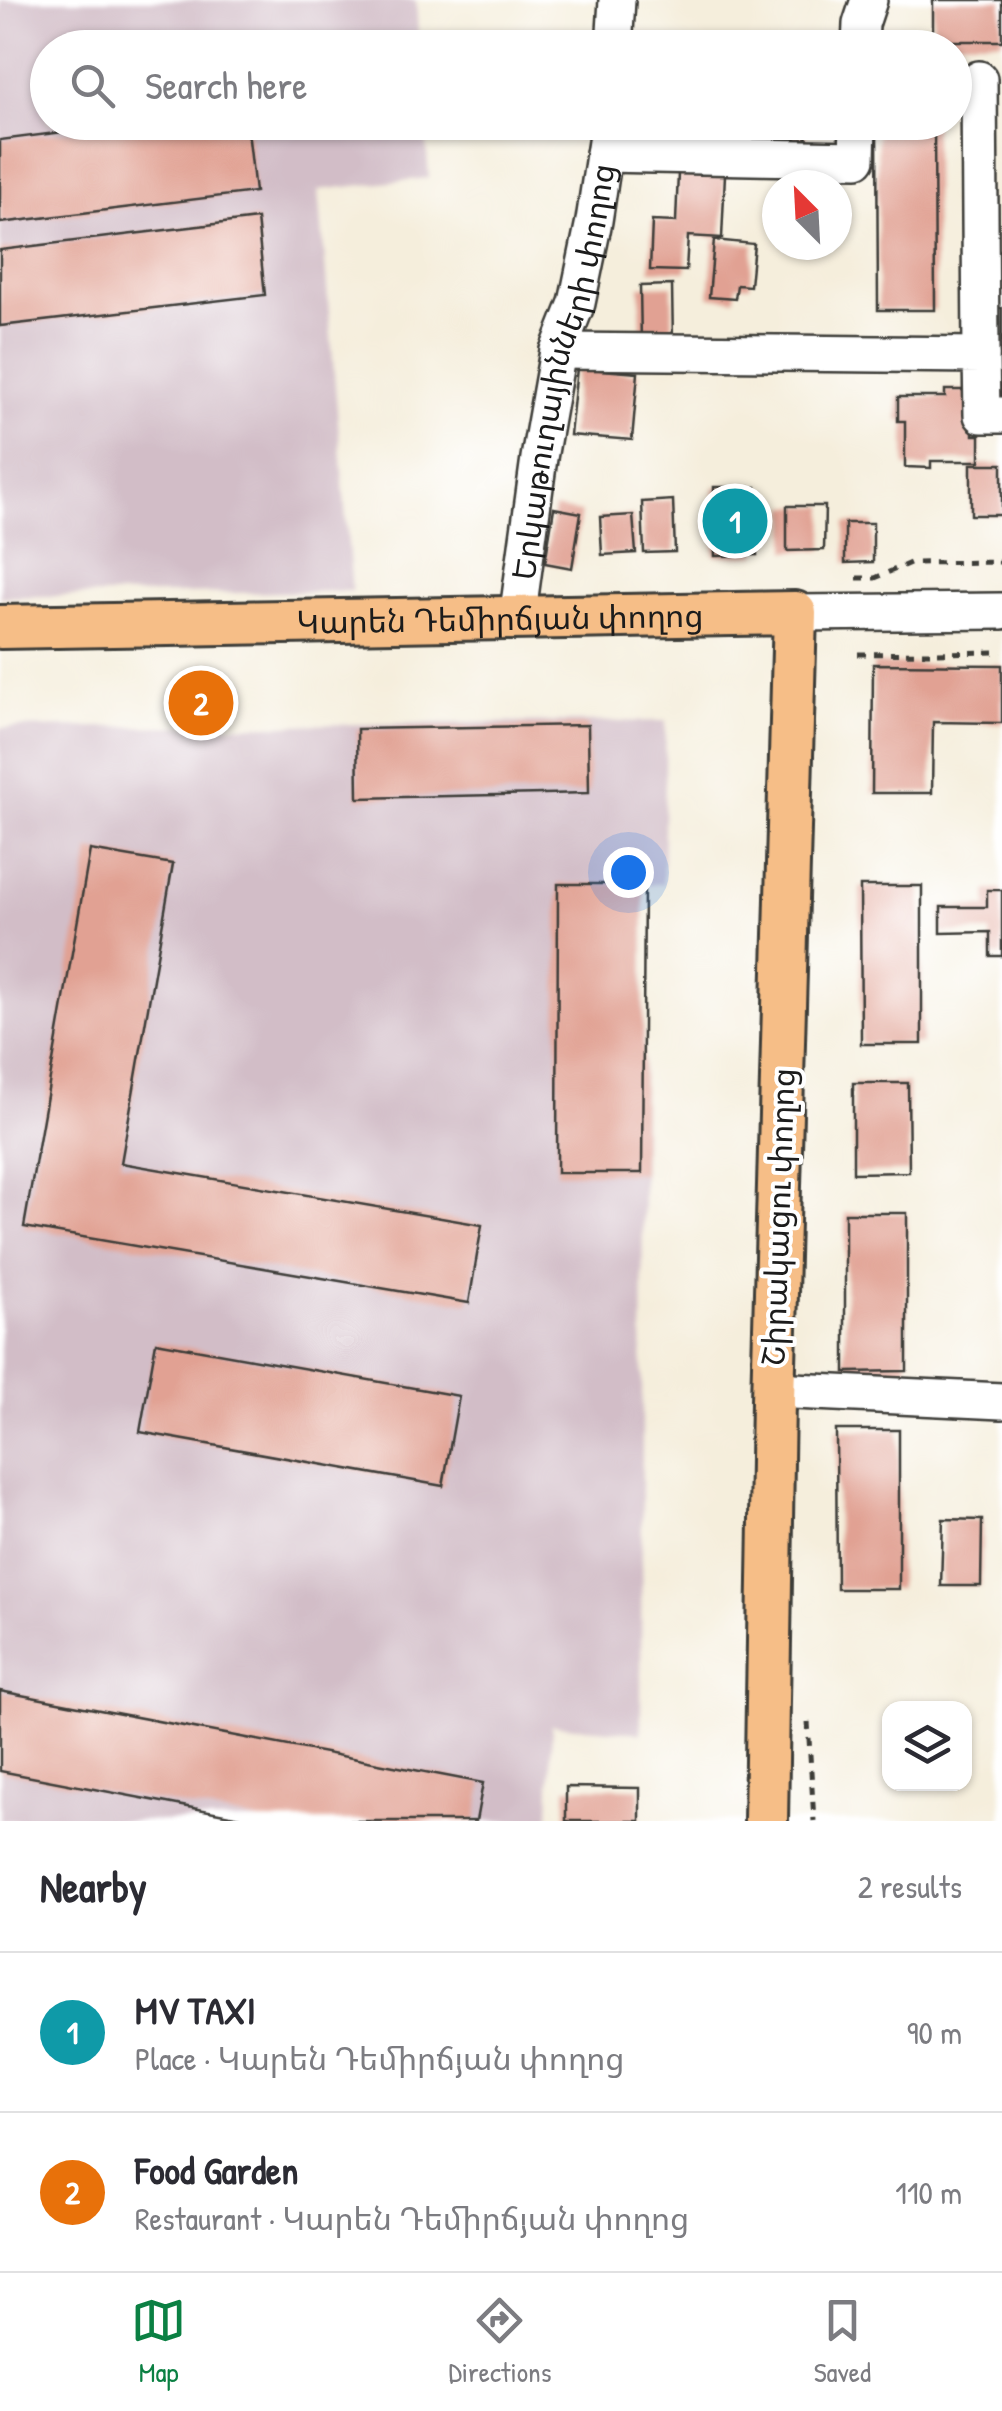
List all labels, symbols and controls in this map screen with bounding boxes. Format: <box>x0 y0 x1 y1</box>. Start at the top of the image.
search box <box>30 30 972 140</box>
icon: search <box>65 58 120 113</box>
text: Search here <box>145 59 307 111</box>
street label: Երկաթուղայինների փողոց <box>501 160 624 583</box>
north arrow <box>762 170 852 260</box>
pin: 1 <box>702 484 768 558</box>
street label: Կարեն Դեմիրճյան փողոց <box>296 593 704 643</box>
pin: 2 <box>168 666 234 740</box>
your location <box>603 847 654 898</box>
street label: Շիրակացու փողոց <box>751 1067 805 1367</box>
map controls <box>882 1701 972 1791</box>
button: layers <box>882 1701 972 1791</box>
text: Nearby <box>40 1858 147 1915</box>
text: 2 results <box>858 1865 962 1908</box>
text: MV TAXI <box>135 1984 256 2036</box>
text: 1 <box>67 2011 78 2054</box>
text: 90 m <box>907 2011 962 2054</box>
text: Place · Կարեն Դեմիրճյան փողոց <box>135 2037 625 2080</box>
text: Food Garden <box>135 2144 298 2196</box>
text: 2 <box>65 2171 80 2214</box>
text: 110 m <box>895 2171 962 2214</box>
text: Restaurant · Կարեն Դեմիրճյան փողոց <box>135 2197 689 2240</box>
tab: Map <box>131 2293 186 2391</box>
tab: Directions <box>448 2293 551 2391</box>
tab: Saved <box>814 2293 871 2391</box>

